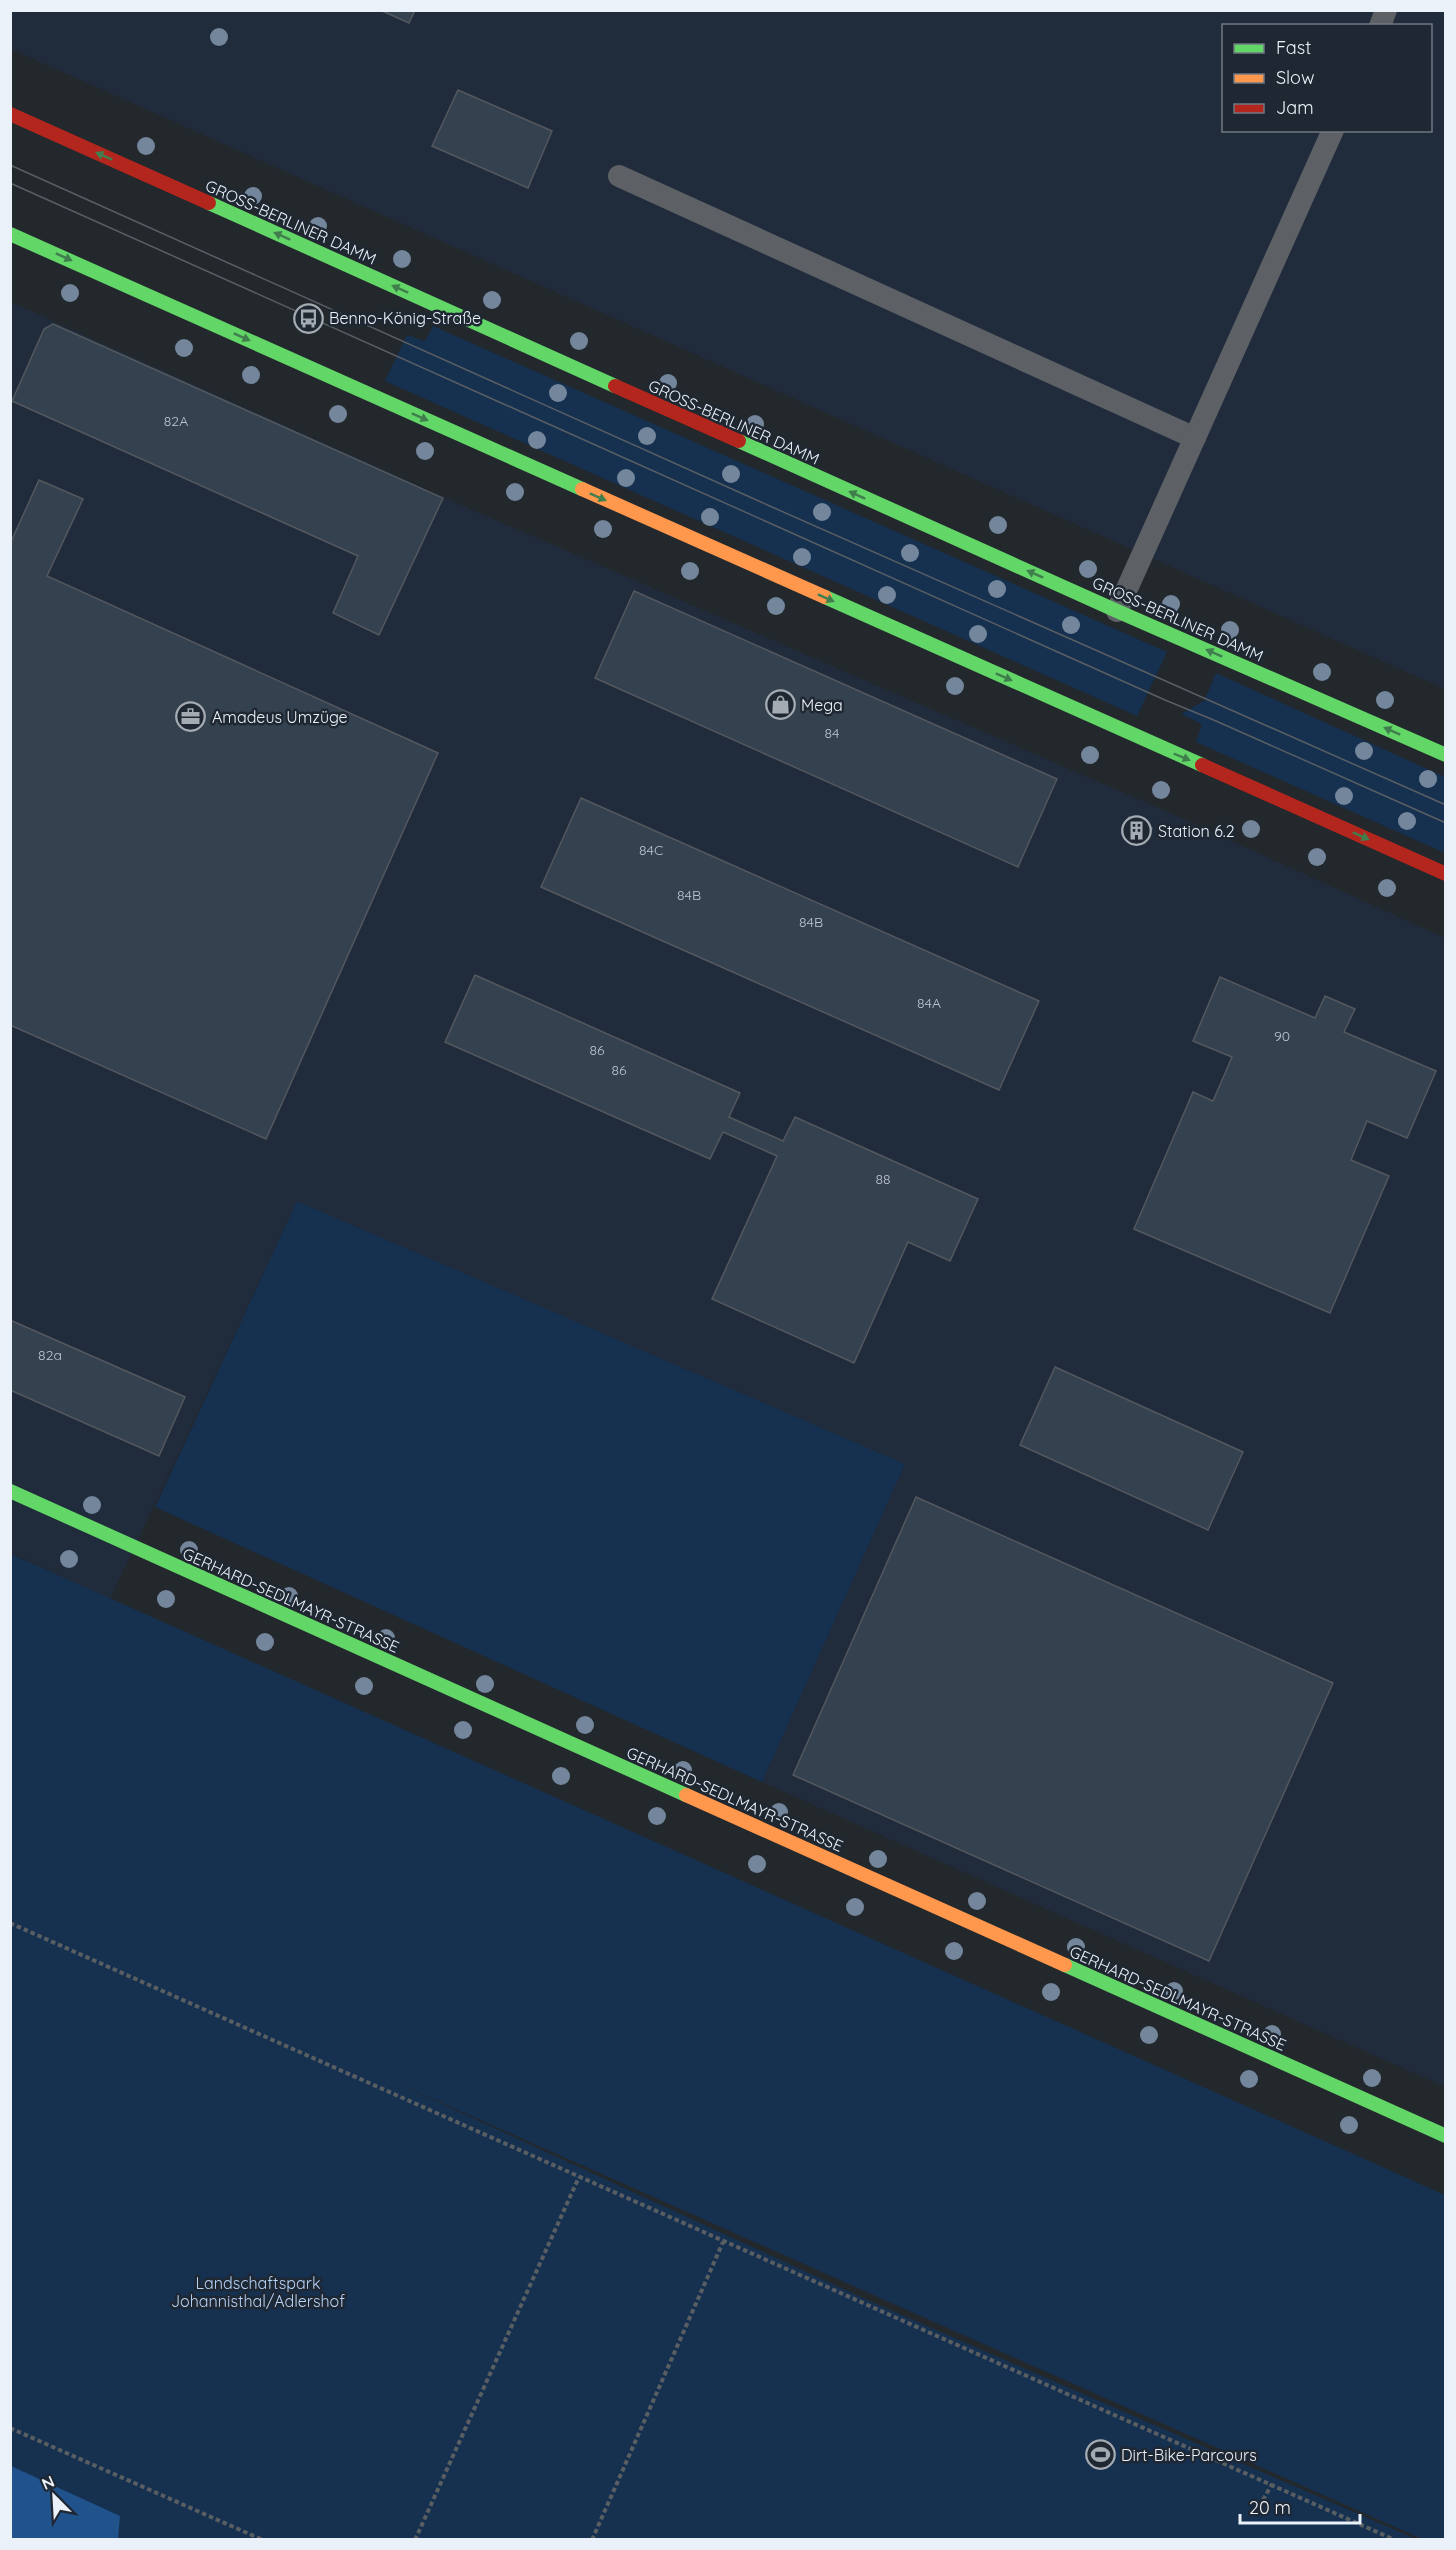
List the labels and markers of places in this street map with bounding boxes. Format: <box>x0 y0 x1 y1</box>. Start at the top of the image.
bus stop icon: Benno-König-Straße <box>292 302 324 334</box>
place label: Benno-König-Straße <box>329 308 481 328</box>
shop icon: Mega <box>764 689 796 721</box>
place label: Mega <box>801 695 843 715</box>
office icon: Amadeus Umzüge <box>175 701 207 733</box>
place label: Amadeus Umzüge <box>212 707 348 727</box>
building icon: Station 6.2 <box>1121 815 1153 847</box>
place label: Station 6.2 <box>1158 821 1235 841</box>
sports icon: Dirt-Bike-Parcours <box>1084 2439 1116 2471</box>
place label: Dirt-Bike-Parcours <box>1121 2445 1257 2465</box>

